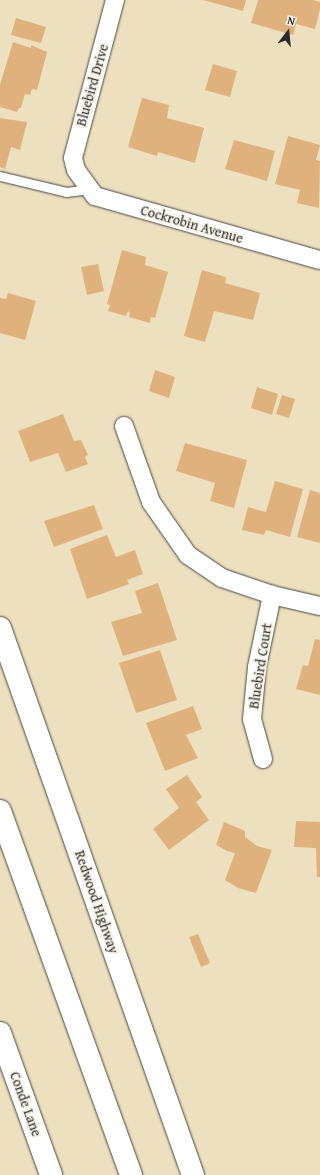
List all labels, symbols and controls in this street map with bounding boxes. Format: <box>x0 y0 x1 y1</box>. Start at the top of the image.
north arrow <box>268 12 308 52</box>
text: N <box>286 12 297 29</box>
street label: Bluebird Drive <box>72 42 112 128</box>
street label: Cockrobin Avenue <box>139 201 245 247</box>
street label: Bluebird Court <box>245 622 275 710</box>
street label: Redwood Highway <box>71 848 123 956</box>
street label: Conde Lane <box>7 1069 45 1139</box>

